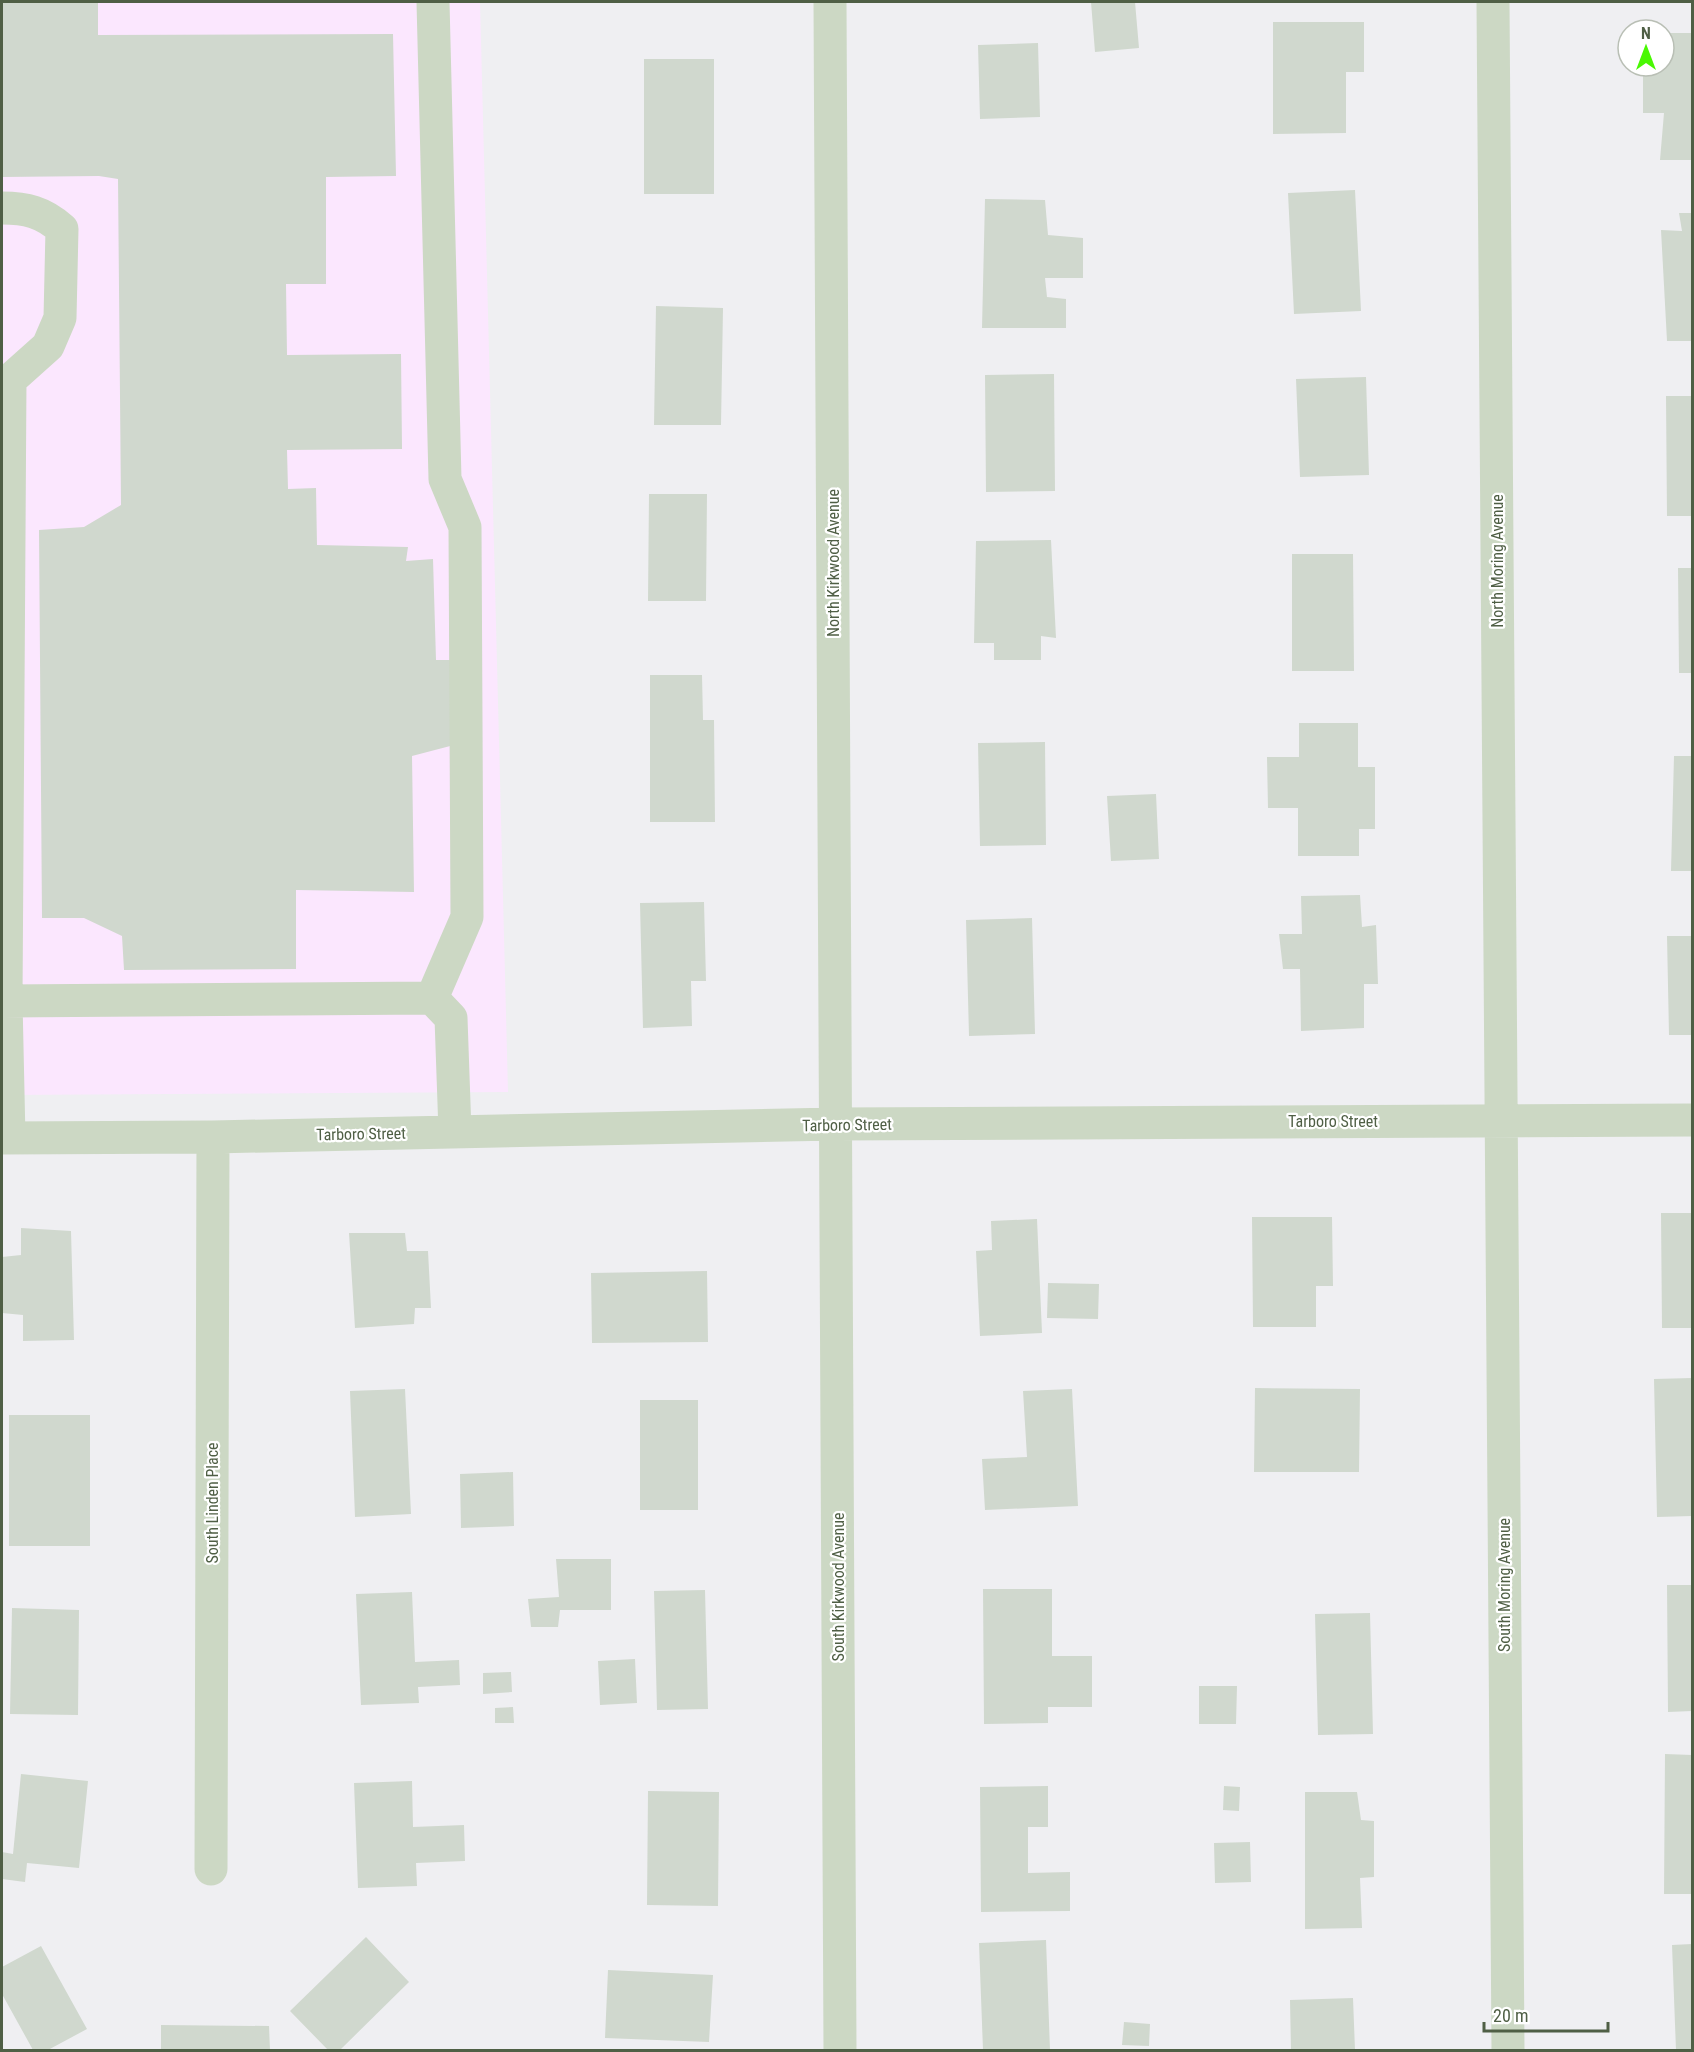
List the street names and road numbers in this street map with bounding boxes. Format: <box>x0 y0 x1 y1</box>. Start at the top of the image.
street label: North Kirkwood Avenue <box>824 489 843 637</box>
street label: North Moring Avenue <box>1488 494 1507 628</box>
street label: Tarboro Street <box>1288 1112 1378 1131</box>
street label: Tarboro Street <box>802 1115 892 1135</box>
street label: Tarboro Street <box>316 1124 406 1144</box>
street label: South Linden Place <box>203 1442 222 1564</box>
street label: South Kirkwood Avenue <box>829 1513 848 1661</box>
street label: South Moring Avenue <box>1495 1518 1514 1652</box>

